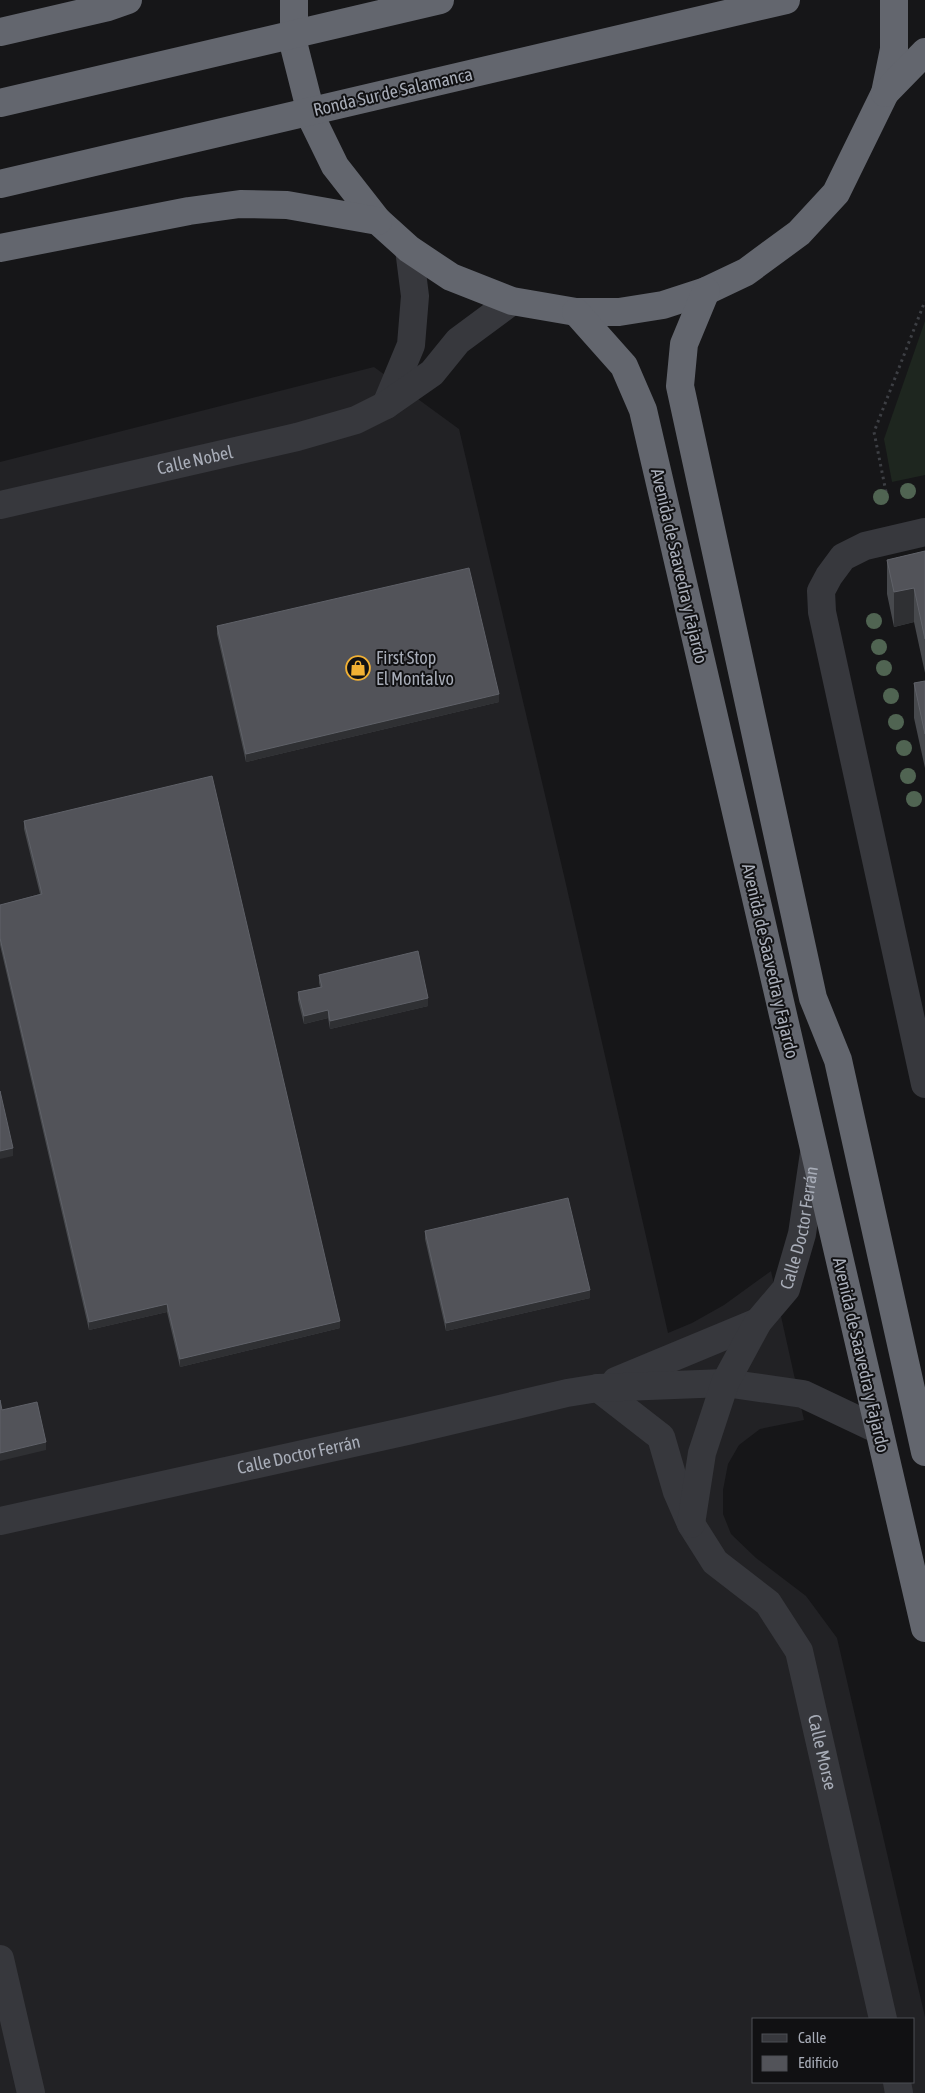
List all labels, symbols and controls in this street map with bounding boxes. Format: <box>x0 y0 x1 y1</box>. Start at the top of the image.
street label: Ronda Sur de Salamanca <box>311 63 475 120</box>
street label: Calle Nobel <box>155 441 235 479</box>
street label: Avenida de Saavedra y Fajardo <box>647 466 712 665</box>
place label: First Stop El Montalvo <box>376 647 454 689</box>
shop icon: First Stop El Montalvo <box>345 655 371 681</box>
street label: Avenida de Saavedra y Fajardo <box>738 861 803 1060</box>
street label: Calle Doctor Ferrán <box>775 1165 822 1292</box>
street label: Avenida de Saavedra y Fajardo <box>829 1255 894 1454</box>
street label: Calle Doctor Ferrán <box>235 1431 362 1478</box>
street label: Calle Morse <box>804 1712 841 1792</box>
legend <box>752 2018 915 2083</box>
text: Calle <box>798 2029 827 2046</box>
text: Edificio <box>798 2054 839 2071</box>

